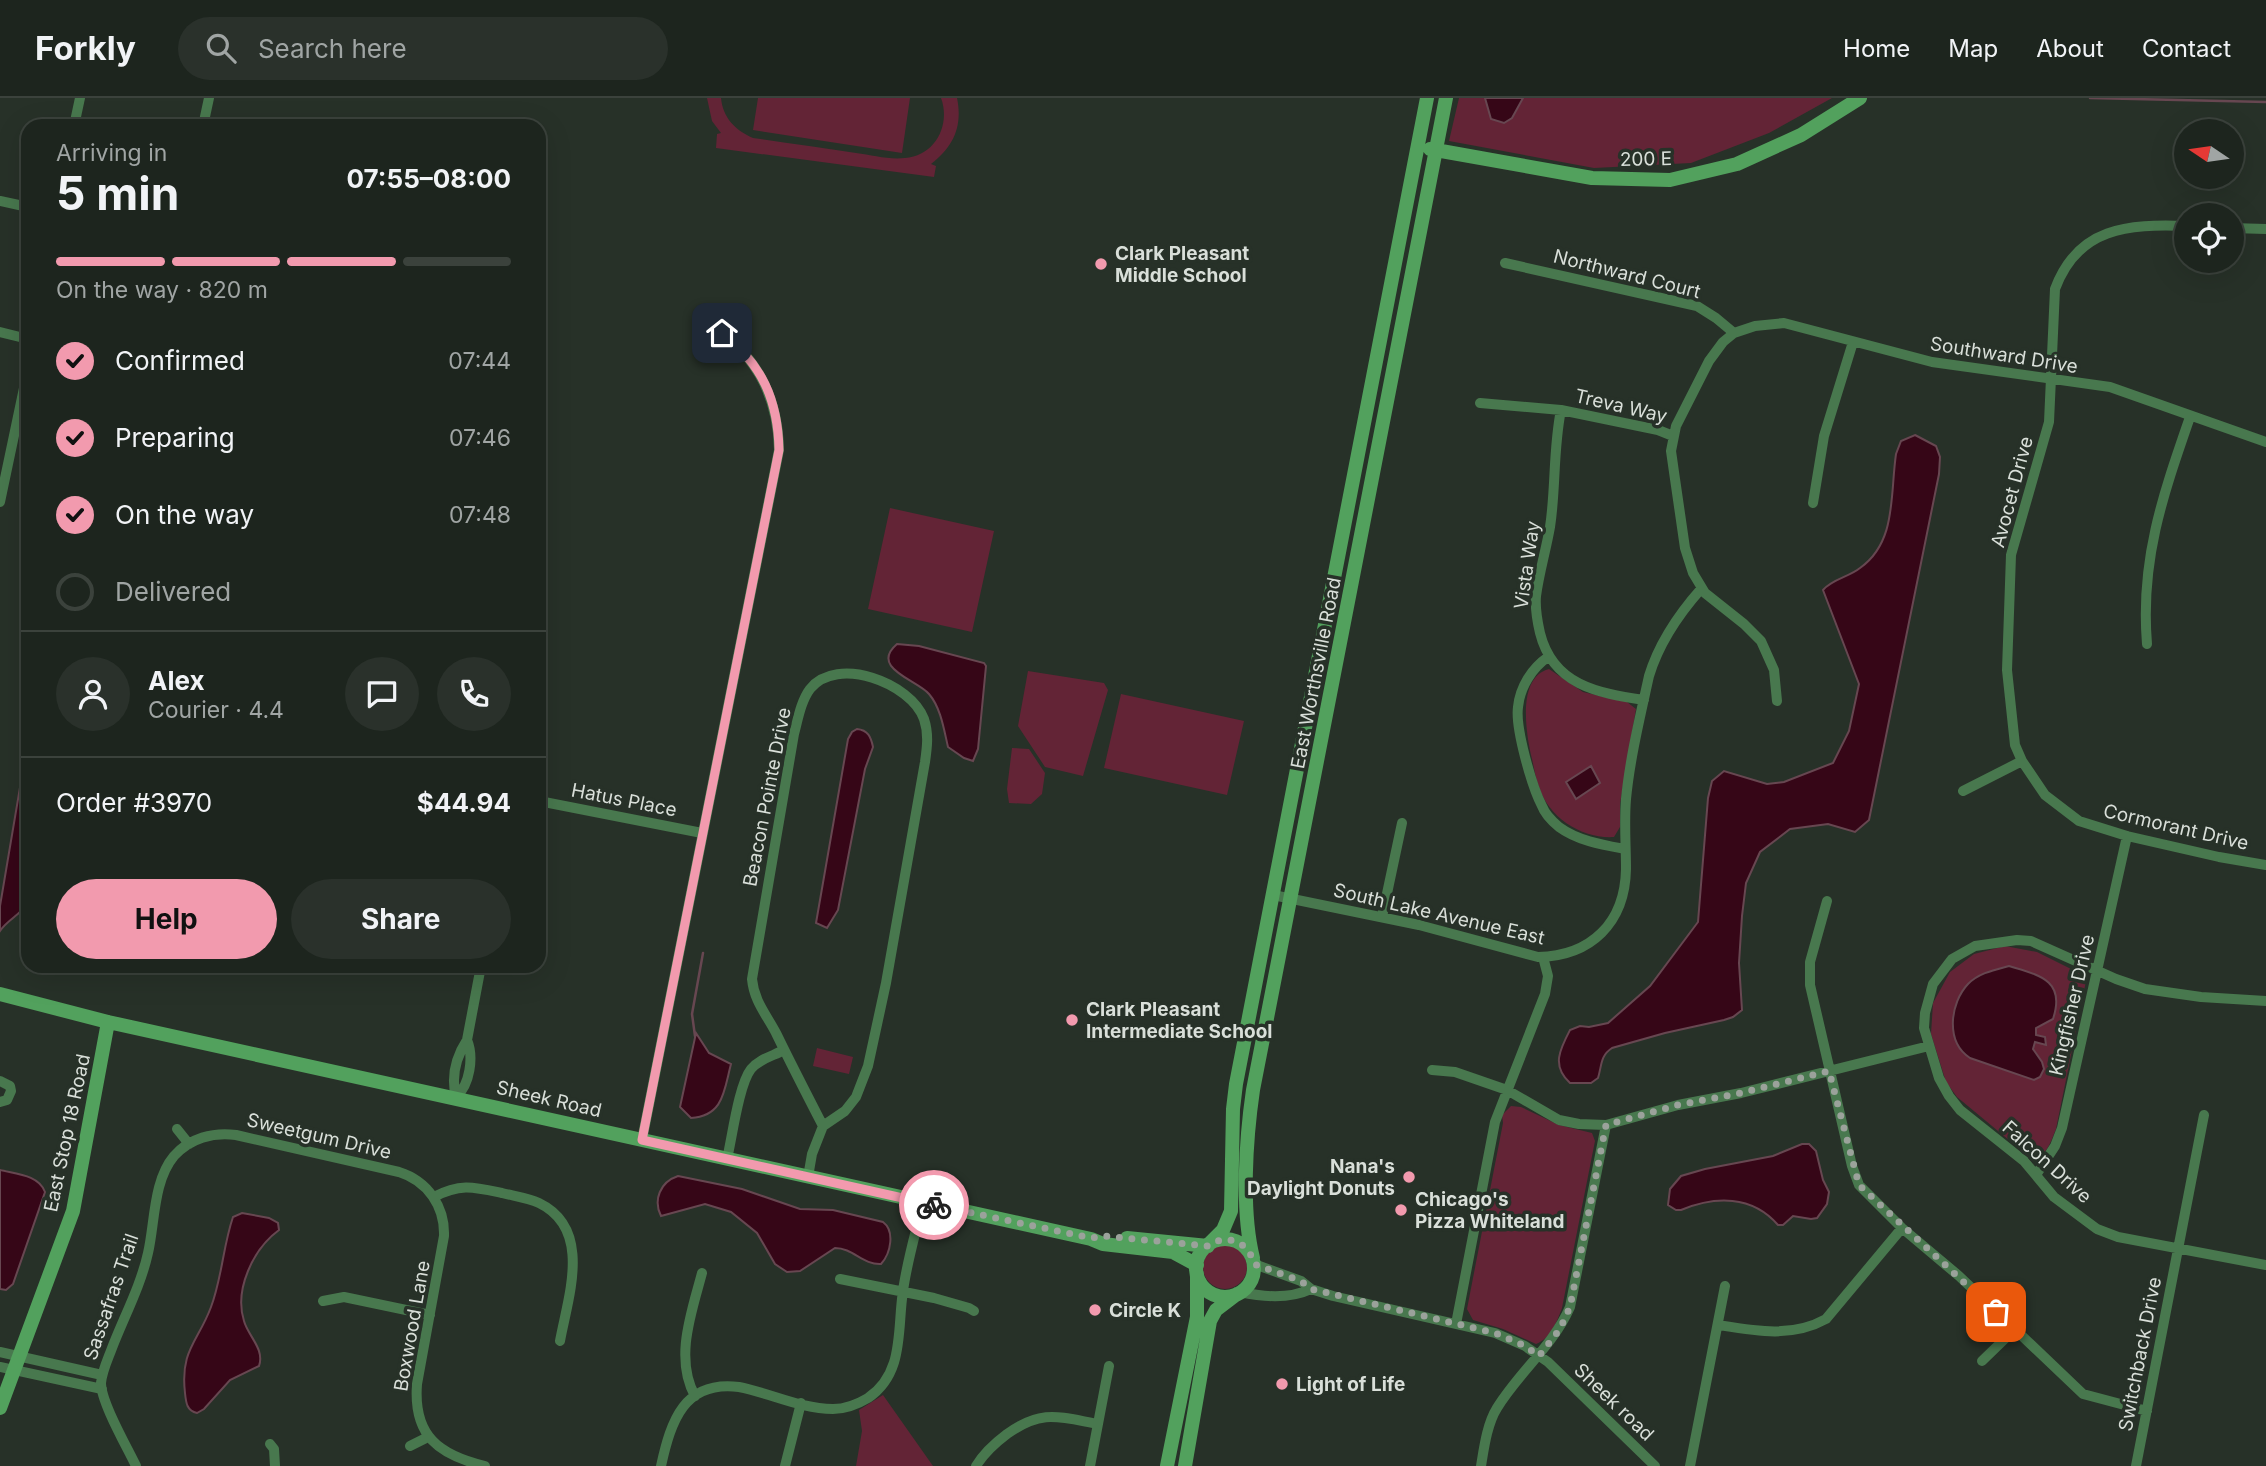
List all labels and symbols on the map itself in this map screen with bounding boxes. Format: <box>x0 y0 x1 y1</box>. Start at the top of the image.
north arrow <box>2174 119 2244 189</box>
street label: 200 E <box>1620 147 1672 171</box>
place label: Clark Pleasant Middle School <box>1115 242 1249 287</box>
street label: Northward Court <box>1551 245 1703 303</box>
marker: Clark Pleasant Middle School <box>1093 256 1109 272</box>
pin <box>692 303 752 363</box>
street label: Southward Drive <box>1928 332 2080 378</box>
street label: Treva Way <box>1573 384 1670 428</box>
street label: Avocet Drive <box>1986 434 2038 550</box>
street label: Vista Way <box>1509 519 1545 611</box>
street label: East Worthsville Road <box>1286 575 1346 771</box>
street label: Beacon Pointe Drive <box>738 705 796 889</box>
street label: Hatus Place <box>569 779 679 821</box>
street label: Cormorant Drive <box>2101 799 2251 855</box>
street label: South Lake Avenue East <box>1331 879 1547 949</box>
street label: Kingfisher Drive <box>2045 932 2099 1078</box>
place label: Clark Pleasant Intermediate School <box>1086 998 1272 1043</box>
marker: Clark Pleasant Intermediate School <box>1064 1012 1080 1028</box>
street label: East Stop 18 Road <box>39 1052 95 1214</box>
street label: Sheek Road <box>494 1076 604 1122</box>
street label: Sweetgum Drive <box>244 1108 394 1164</box>
street label: Falcon Drive <box>1998 1116 2096 1208</box>
place label: Nana's Daylight Donuts <box>1247 1155 1395 1200</box>
marker: Nana's Daylight Donuts <box>1401 1169 1417 1185</box>
courier <box>899 1170 969 1240</box>
place label: Chicago's Pizza Whiteland <box>1415 1188 1565 1233</box>
marker: Chicago's Pizza Whiteland <box>1393 1202 1409 1218</box>
street label: Sassafras Trail <box>79 1231 143 1363</box>
street label: Boxwood Lane <box>389 1259 435 1393</box>
street label: Switchback Drive <box>2114 1275 2166 1433</box>
pin <box>1966 1282 2026 1342</box>
place label: Circle K <box>1109 1299 1182 1322</box>
marker: Circle K <box>1087 1302 1103 1318</box>
street label: Sheek road <box>1569 1358 1659 1446</box>
place label: Light of Life <box>1296 1373 1405 1396</box>
marker: Light of Life <box>1274 1376 1290 1392</box>

